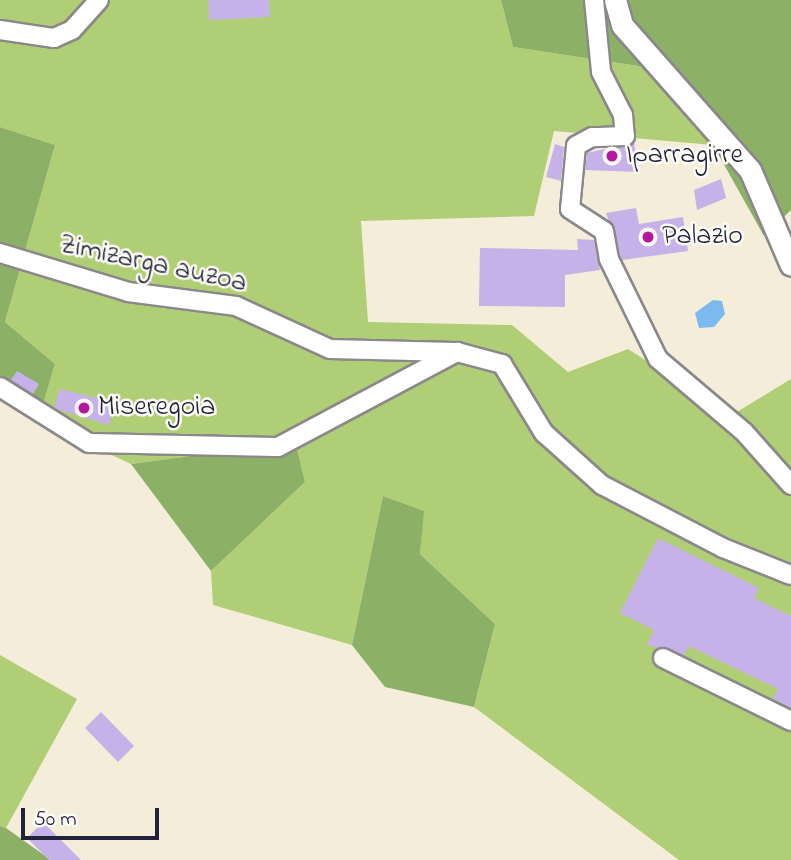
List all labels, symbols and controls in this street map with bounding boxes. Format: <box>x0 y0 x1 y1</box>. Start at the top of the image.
place label: Iparragirre <box>626 139 743 173</box>
marker: Iparragirre <box>604 148 620 164</box>
place label: Palazio <box>662 220 743 254</box>
street label: Zimizarga auzoa <box>56 229 250 301</box>
marker: Palazio <box>640 229 656 245</box>
place label: Miseregoia <box>98 391 215 425</box>
marker: Miseregoia <box>76 400 92 416</box>
scale bar <box>24 794 163 838</box>
text: 50 m <box>34 805 77 835</box>

